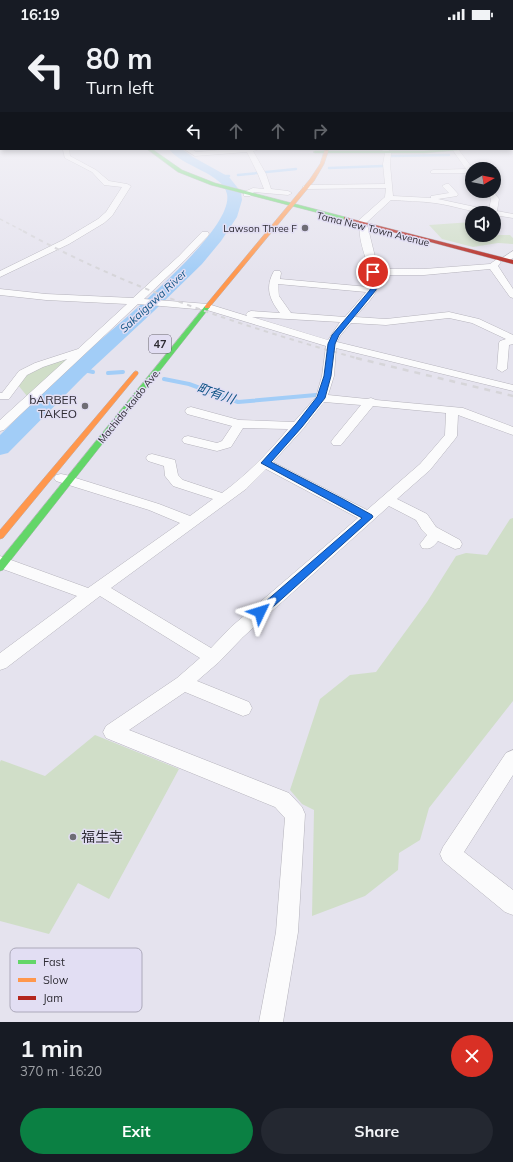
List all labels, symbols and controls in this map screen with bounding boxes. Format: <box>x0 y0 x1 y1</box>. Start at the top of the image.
text: 16:19 <box>20 5 60 24</box>
text: 80 m <box>86 41 152 76</box>
icon: left <box>20 44 72 96</box>
text: Turn left <box>86 76 154 99</box>
icon: left <box>183 120 205 142</box>
icon: ahead <box>225 120 247 142</box>
icon: ahead <box>267 120 289 142</box>
icon: right <box>309 120 331 142</box>
north arrow <box>465 162 501 198</box>
map controls <box>465 162 501 242</box>
button: sound <box>465 206 501 242</box>
street label: Tama New Town Avenue <box>315 209 431 249</box>
place label: Lawson Three F <box>223 222 297 235</box>
marker: Lawson Three F <box>300 223 310 233</box>
pin <box>356 255 390 289</box>
icon: arrive <box>362 261 384 283</box>
water label: Sakaigawa River <box>117 266 190 336</box>
road number: 47 <box>149 335 171 353</box>
street label: Machida-kaido Ave. <box>95 366 163 446</box>
water label: 町有川 <box>195 379 239 408</box>
place label: bARBER TAKEO <box>29 392 77 421</box>
marker: bARBER TAKEO <box>80 401 90 411</box>
position arrow <box>239 591 281 633</box>
place label: 福生寺 <box>81 828 123 846</box>
marker: 福生寺 <box>68 832 78 842</box>
legend <box>10 948 142 1012</box>
text: Fast <box>43 955 65 969</box>
text: Slow <box>43 973 69 987</box>
text: Jam <box>43 991 63 1005</box>
text: 1 min <box>20 1033 83 1063</box>
button: close <box>451 1035 493 1077</box>
text: 370 m · 16:20 <box>20 1063 102 1079</box>
button: Exit <box>20 1108 253 1154</box>
button: Share <box>261 1108 493 1154</box>

